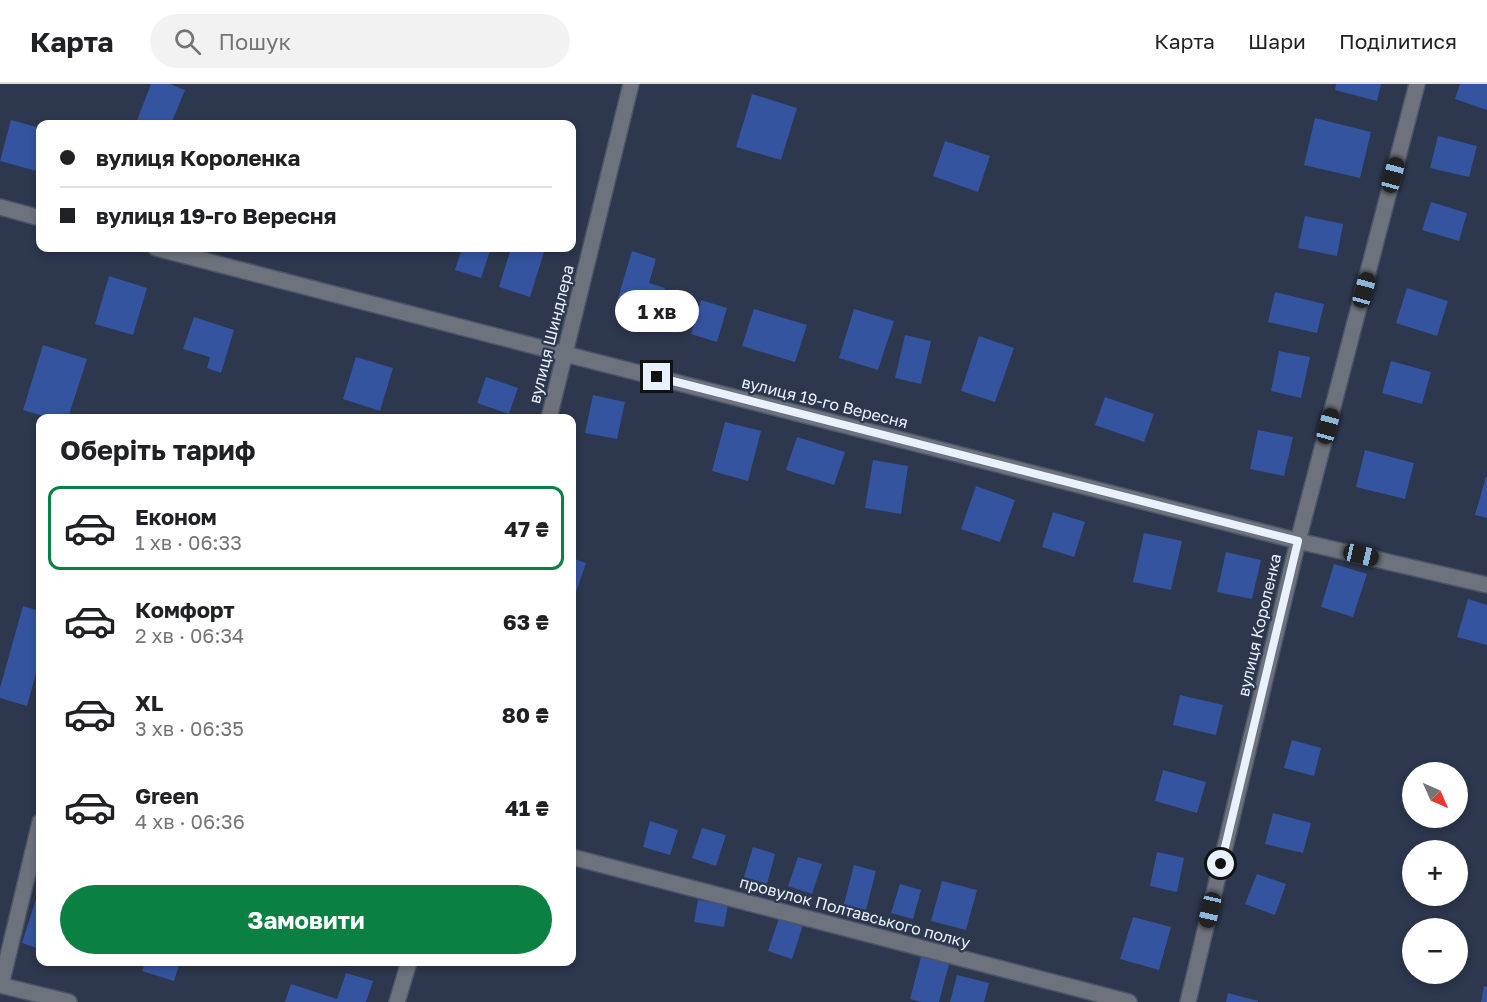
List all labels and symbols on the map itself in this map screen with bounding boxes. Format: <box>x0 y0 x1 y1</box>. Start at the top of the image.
car <box>1380 155 1406 195</box>
street label: вулиця Шиндлера <box>524 263 578 405</box>
car <box>1351 270 1377 310</box>
callout: 1 хв <box>615 290 699 332</box>
route end <box>643 363 670 390</box>
street label: вулиця 19-го Вересня <box>740 372 910 432</box>
car <box>1315 406 1341 446</box>
car <box>1341 542 1381 568</box>
street label: вулиця Короленка <box>1233 552 1285 698</box>
north arrow <box>1402 762 1468 828</box>
route start <box>1207 850 1234 877</box>
street label: провулок Полтавського полку <box>737 872 973 952</box>
car <box>1197 890 1223 930</box>

